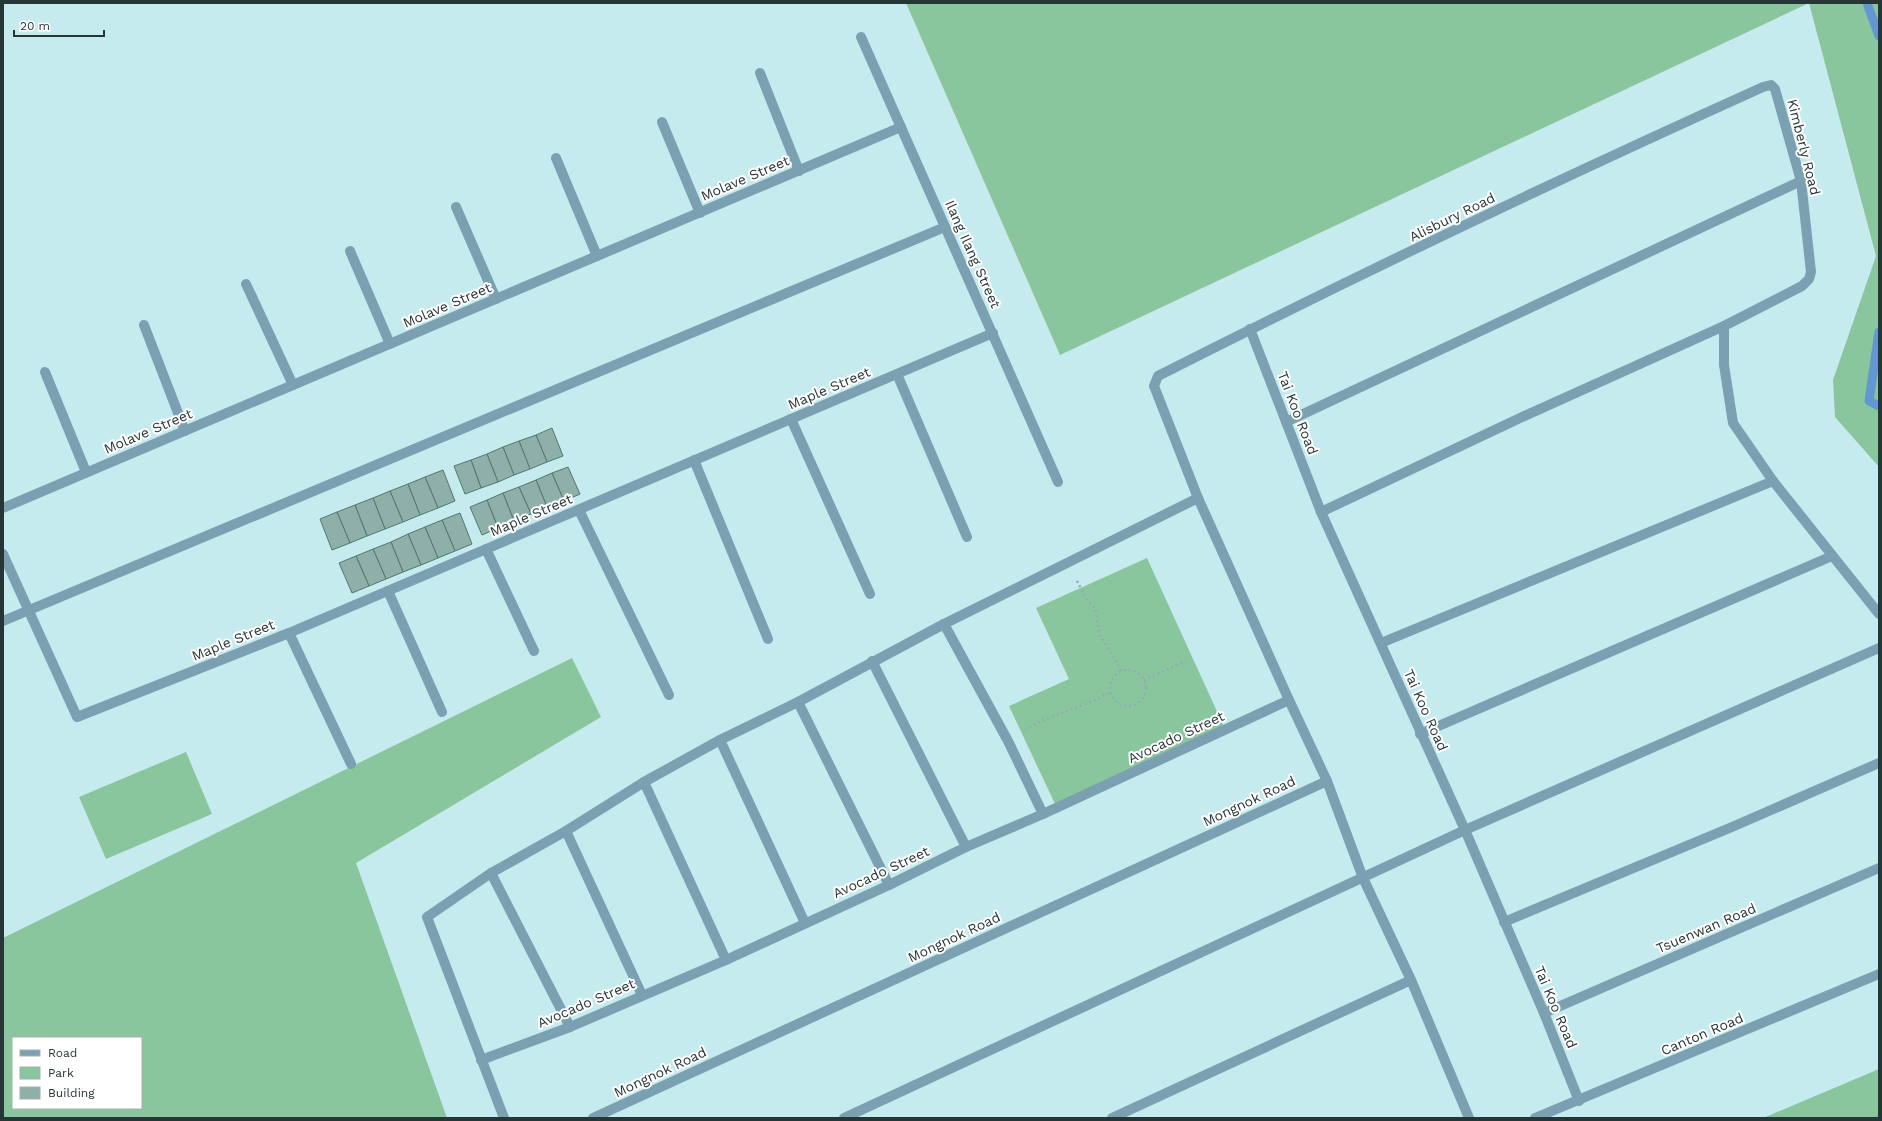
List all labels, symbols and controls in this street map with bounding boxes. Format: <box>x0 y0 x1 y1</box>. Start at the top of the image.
scale bar <box>14 12 104 38</box>
text: 20 m <box>20 19 50 33</box>
street label: Kimberly Road <box>1784 97 1824 197</box>
street label: Molave Street <box>698 152 792 204</box>
street label: Alisbury Road <box>1406 189 1498 245</box>
street label: Ilang Ilang Street <box>942 198 1004 311</box>
street label: Molave Street <box>400 279 494 331</box>
street label: Maple Street <box>785 363 873 413</box>
street label: Tai Koo Road <box>1275 369 1321 457</box>
street label: Molave Street <box>101 405 195 457</box>
street label: Maple Street <box>487 490 575 540</box>
street label: Maple Street <box>189 616 277 664</box>
street label: Tai Koo Road <box>1401 667 1451 753</box>
street label: Avocado Street <box>1125 708 1227 766</box>
street label: Mongnok Road <box>1200 773 1298 829</box>
street label: Avocado Street <box>830 843 932 901</box>
street label: Tsuenwan Road <box>1654 900 1758 956</box>
street label: Mongnok Road <box>905 909 1003 965</box>
street label: Tai Koo Road <box>1531 963 1581 1051</box>
street label: Avocado Street <box>535 975 637 1031</box>
street label: Canton Road <box>1658 1009 1746 1059</box>
legend <box>12 1037 142 1109</box>
street label: Mongnok Road <box>611 1044 709 1100</box>
text: Road <box>48 1046 77 1060</box>
text: Park <box>48 1066 74 1080</box>
text: Building <box>48 1086 95 1100</box>

